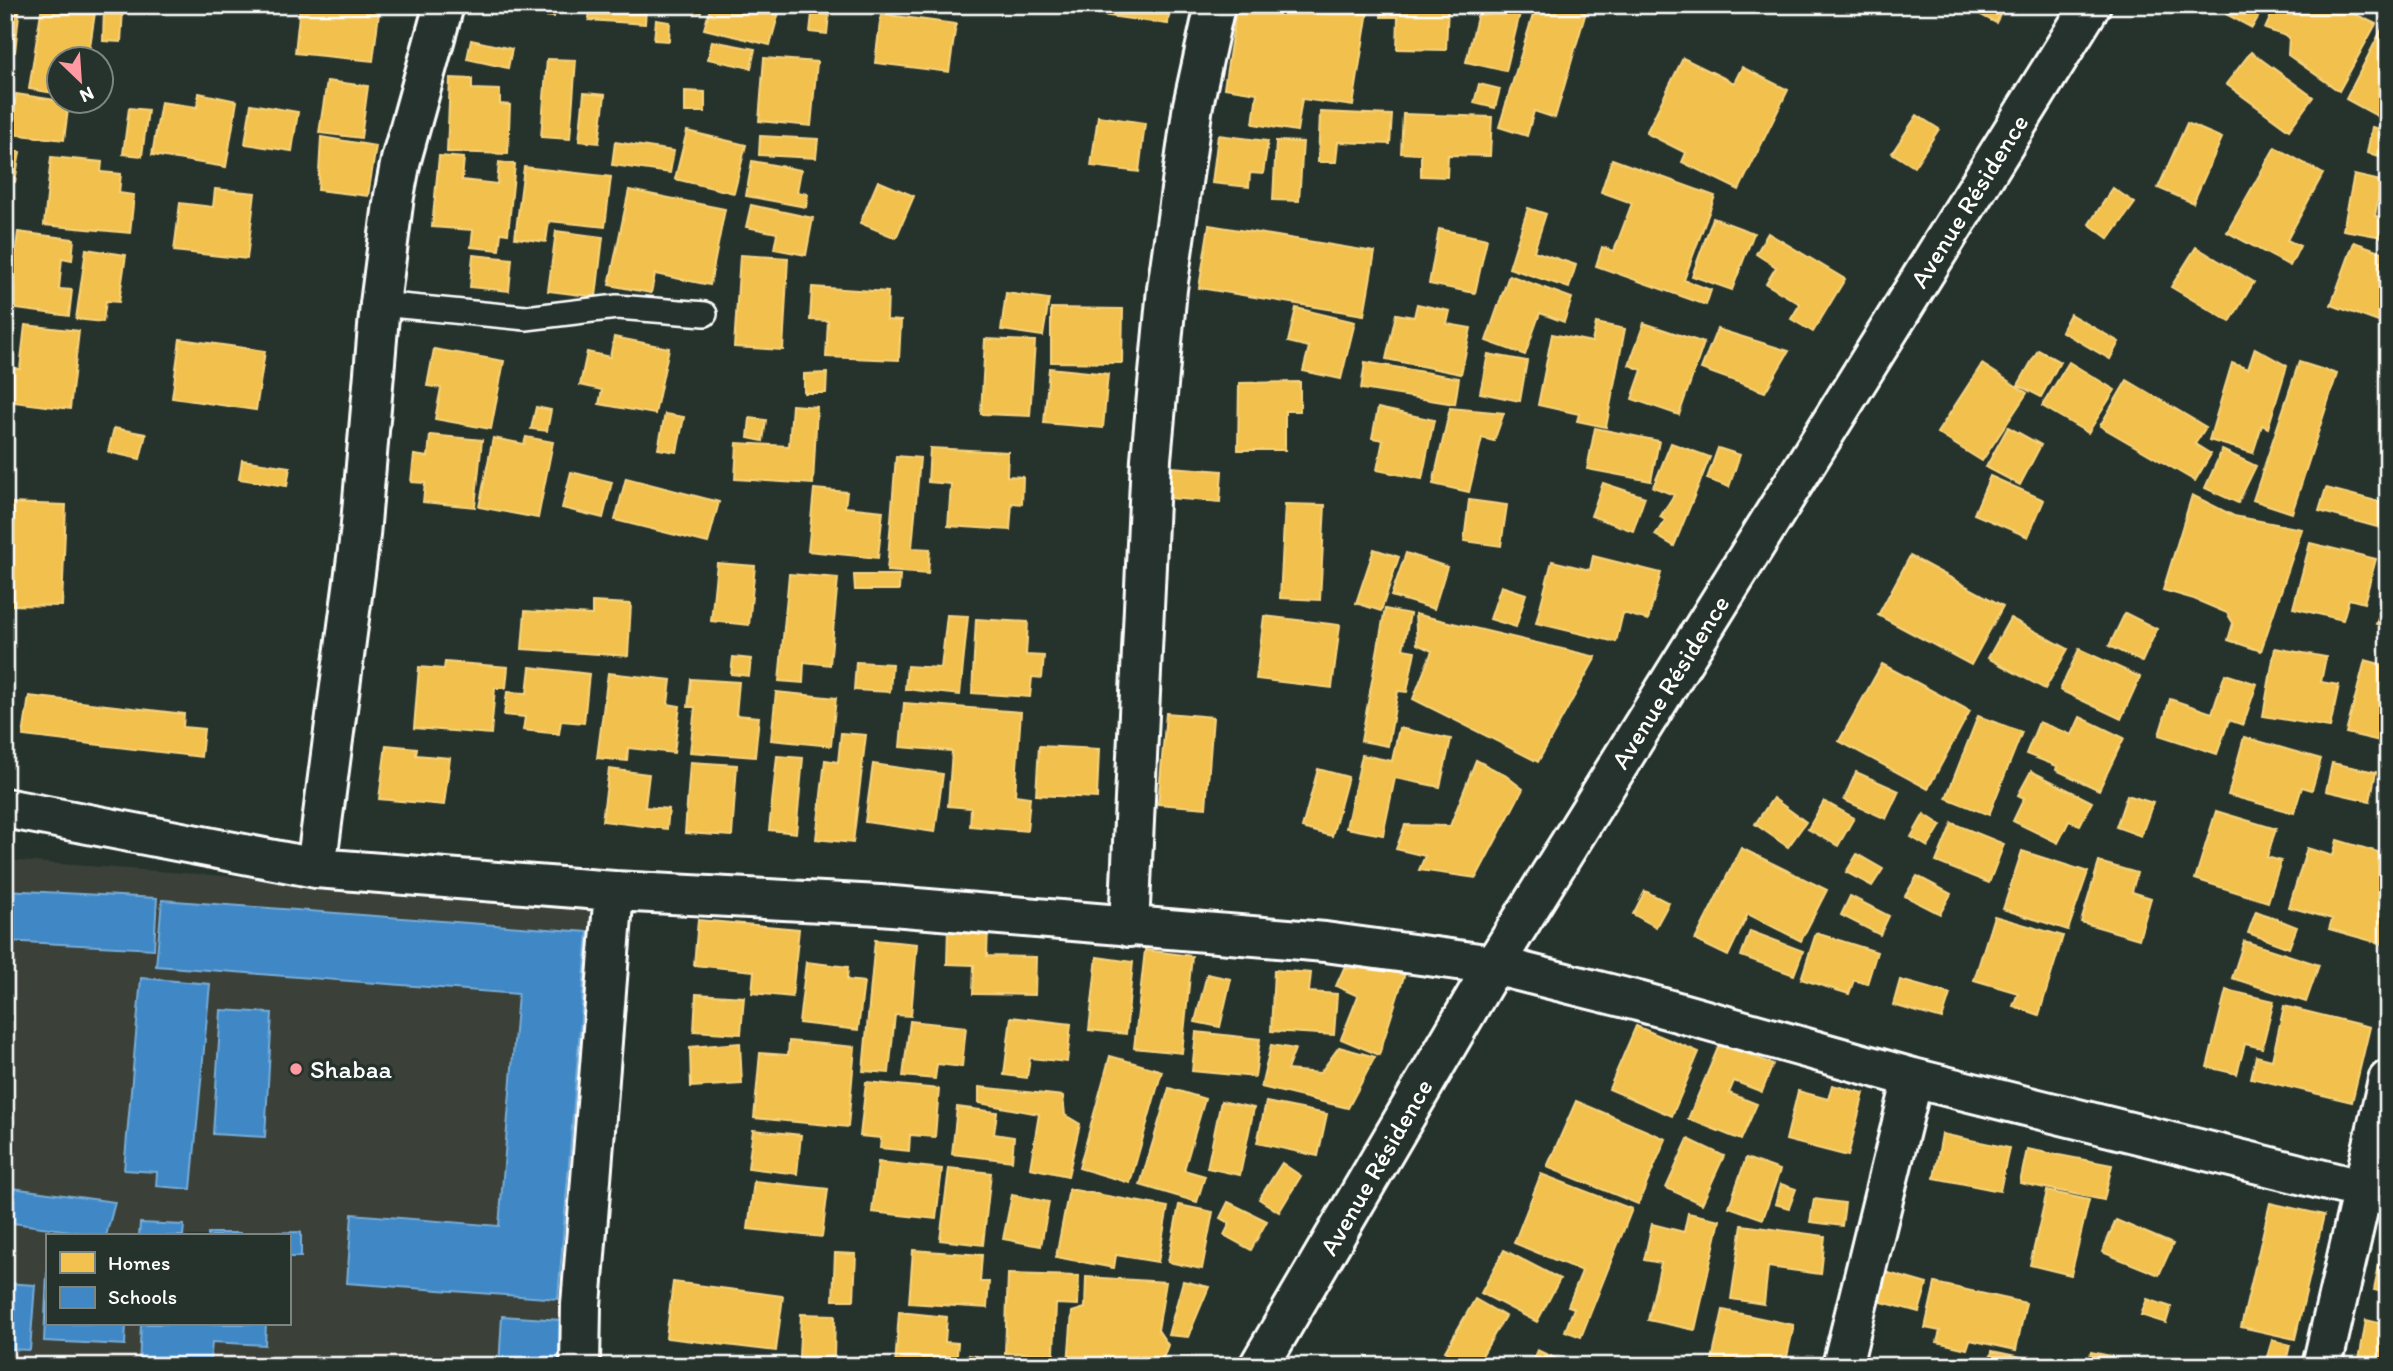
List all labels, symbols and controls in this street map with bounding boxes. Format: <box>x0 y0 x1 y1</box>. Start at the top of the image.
north arrow <box>46 46 116 116</box>
text: N <box>76 82 98 108</box>
street label: Avenue Résidence <box>1903 108 2035 294</box>
street label: Avenue Résidence <box>1604 589 1736 775</box>
place label: Shabaa <box>310 1053 392 1085</box>
marker: Shabaa <box>288 1061 304 1077</box>
street label: Avenue Résidence <box>1312 1073 1440 1261</box>
legend <box>46 1234 290 1326</box>
text: Homes <box>108 1250 170 1275</box>
text: Schools <box>108 1284 177 1309</box>

